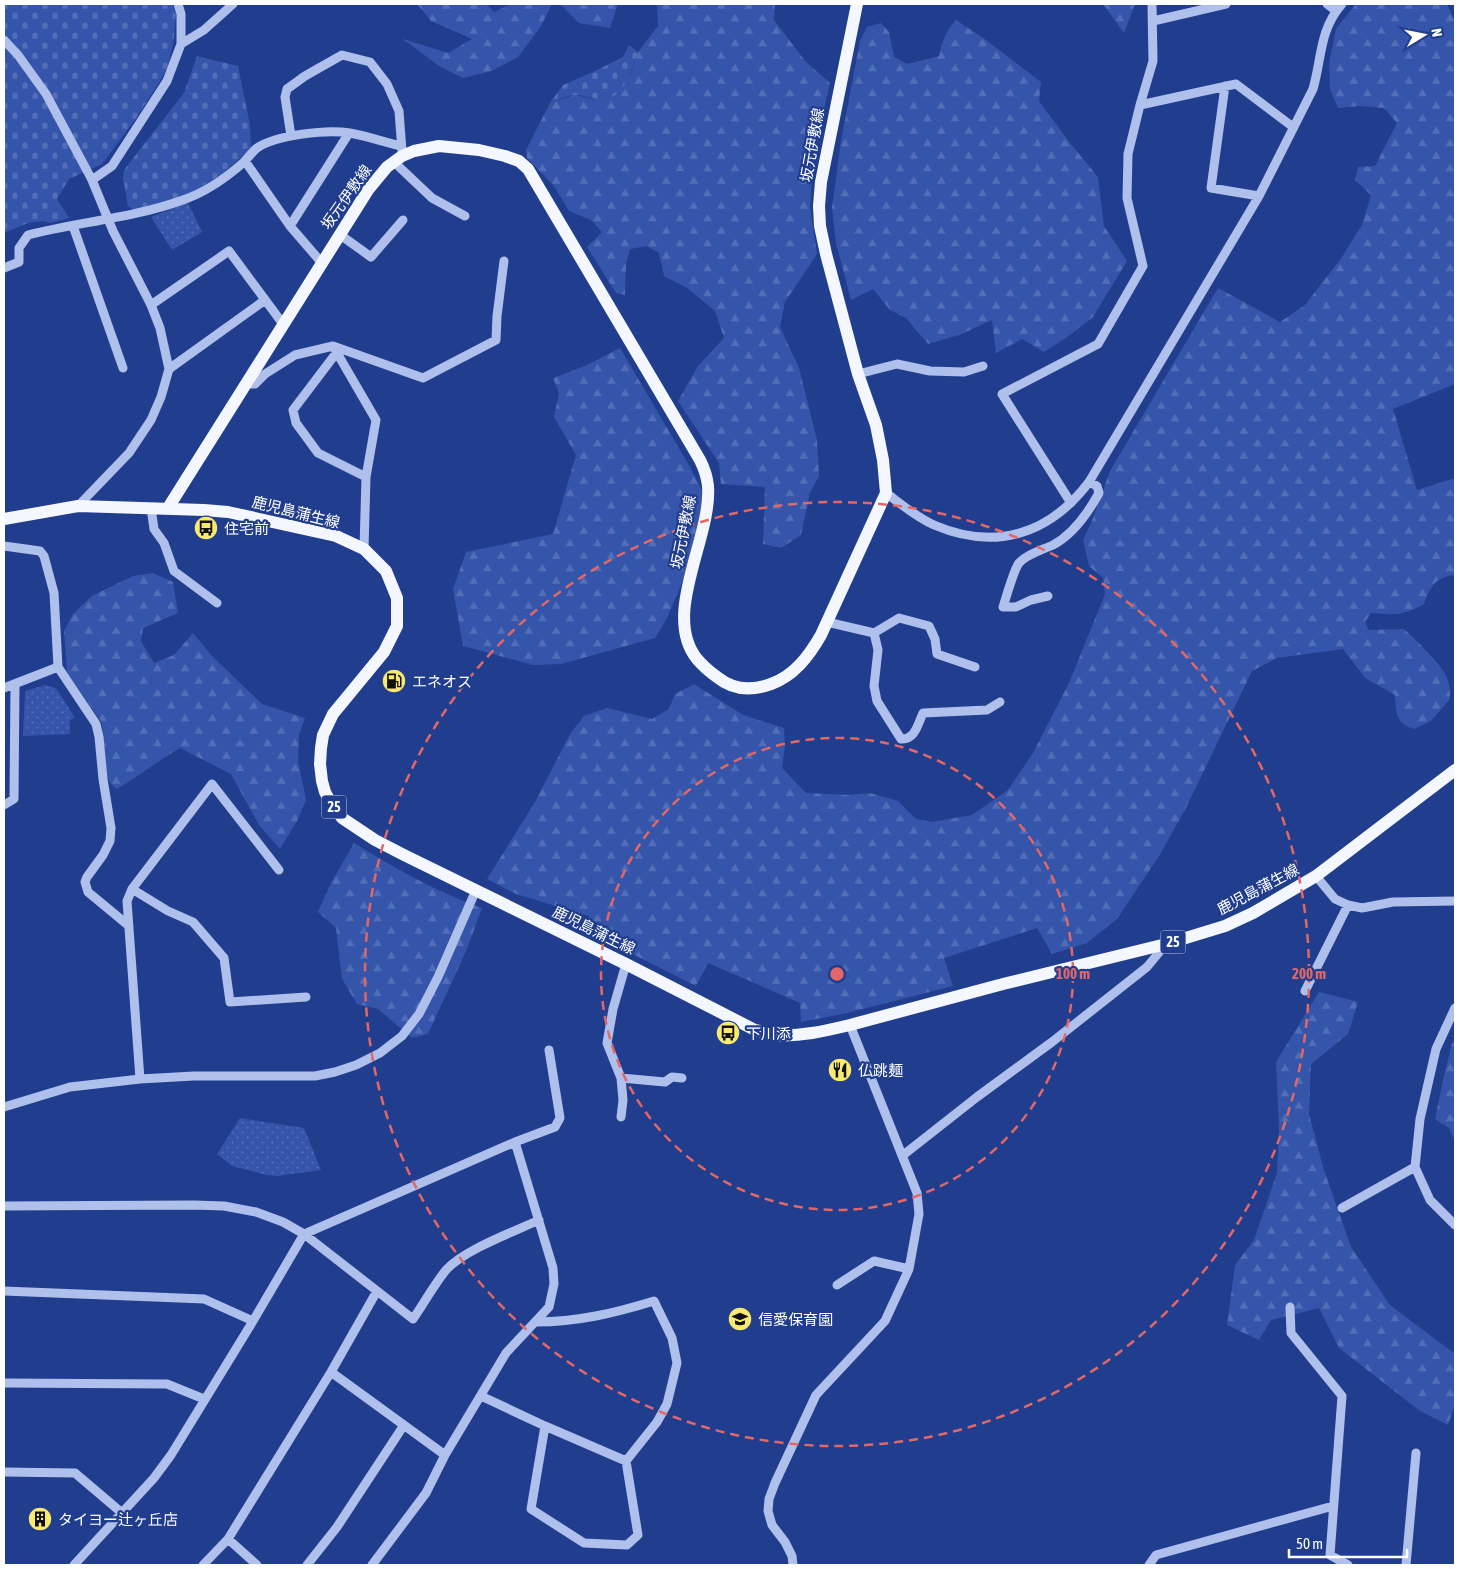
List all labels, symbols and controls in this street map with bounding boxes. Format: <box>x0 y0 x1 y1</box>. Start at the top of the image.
north arrow <box>1399 10 1449 60</box>
text: N <box>1428 27 1445 38</box>
street label: 坂元伊敷線 <box>797 107 827 183</box>
street label: 坂元伊敷線 <box>318 161 374 233</box>
street label: 鹿児島蒲生線 <box>250 493 342 531</box>
street label: 坂元伊敷線 <box>667 494 699 570</box>
bus stop icon: 住宅前 <box>193 515 219 541</box>
place label: 住宅前 <box>224 520 269 537</box>
fuel station icon: エネオス <box>381 668 407 694</box>
place label: エネオス <box>412 673 472 690</box>
road number: 25 <box>322 796 346 819</box>
street label: 鹿児島蒲生線 <box>1214 860 1302 918</box>
street label: 鹿児島蒲生線 <box>550 903 638 957</box>
road number: 25 <box>1160 930 1186 954</box>
centre of rings <box>828 965 846 983</box>
text: 100 m <box>1056 965 1090 982</box>
text: 200 m <box>1292 965 1326 982</box>
bus stop icon: 下川添 <box>715 1020 741 1046</box>
place label: 下川添 <box>746 1025 791 1042</box>
restaurant icon: 仏跳麺 <box>827 1057 853 1083</box>
place label: 仏跳麺 <box>858 1062 903 1079</box>
school or university icon: 信愛保育園 <box>727 1306 753 1332</box>
place label: 信愛保育園 <box>758 1311 833 1328</box>
building icon: タイヨー辻ヶ丘店 <box>27 1506 53 1532</box>
place label: タイヨー辻ヶ丘店 <box>58 1511 178 1528</box>
scale bar <box>1289 1526 1406 1558</box>
text: 50 m <box>1296 1535 1323 1552</box>

